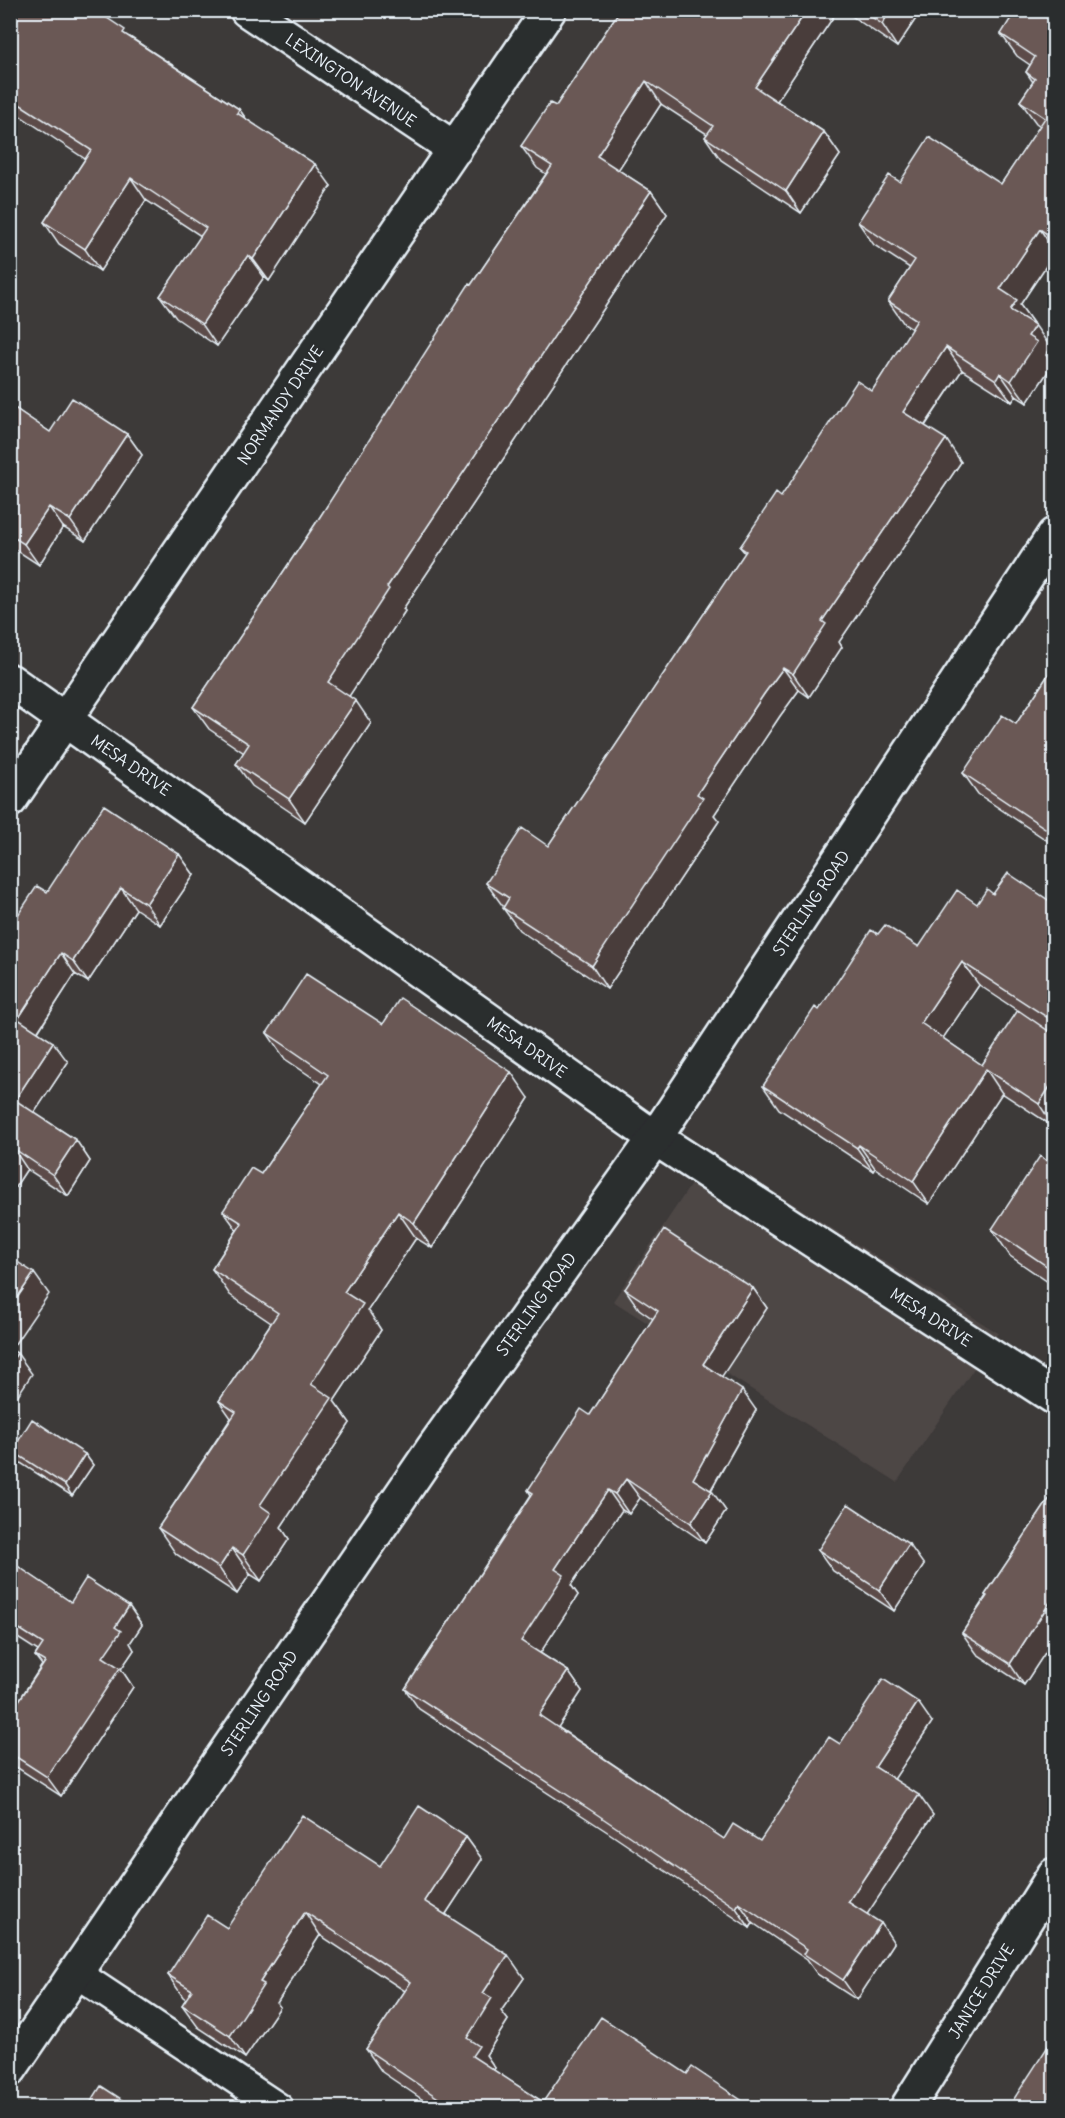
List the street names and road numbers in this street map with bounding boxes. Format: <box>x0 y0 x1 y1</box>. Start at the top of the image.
street label: LEXINGTON AVENUE <box>282 29 420 131</box>
street label: NORMANDY DRIVE <box>233 342 327 468</box>
street label: MESA DRIVE <box>87 730 175 800</box>
street label: STERLING ROAD <box>768 846 854 960</box>
street label: MESA DRIVE <box>483 1012 571 1082</box>
street label: STERLING ROAD <box>492 1248 580 1360</box>
street label: MESA DRIVE <box>886 1283 976 1351</box>
street label: STERLING ROAD <box>216 1646 302 1760</box>
street label: JANICE DRIVE <box>944 1940 1018 2042</box>

